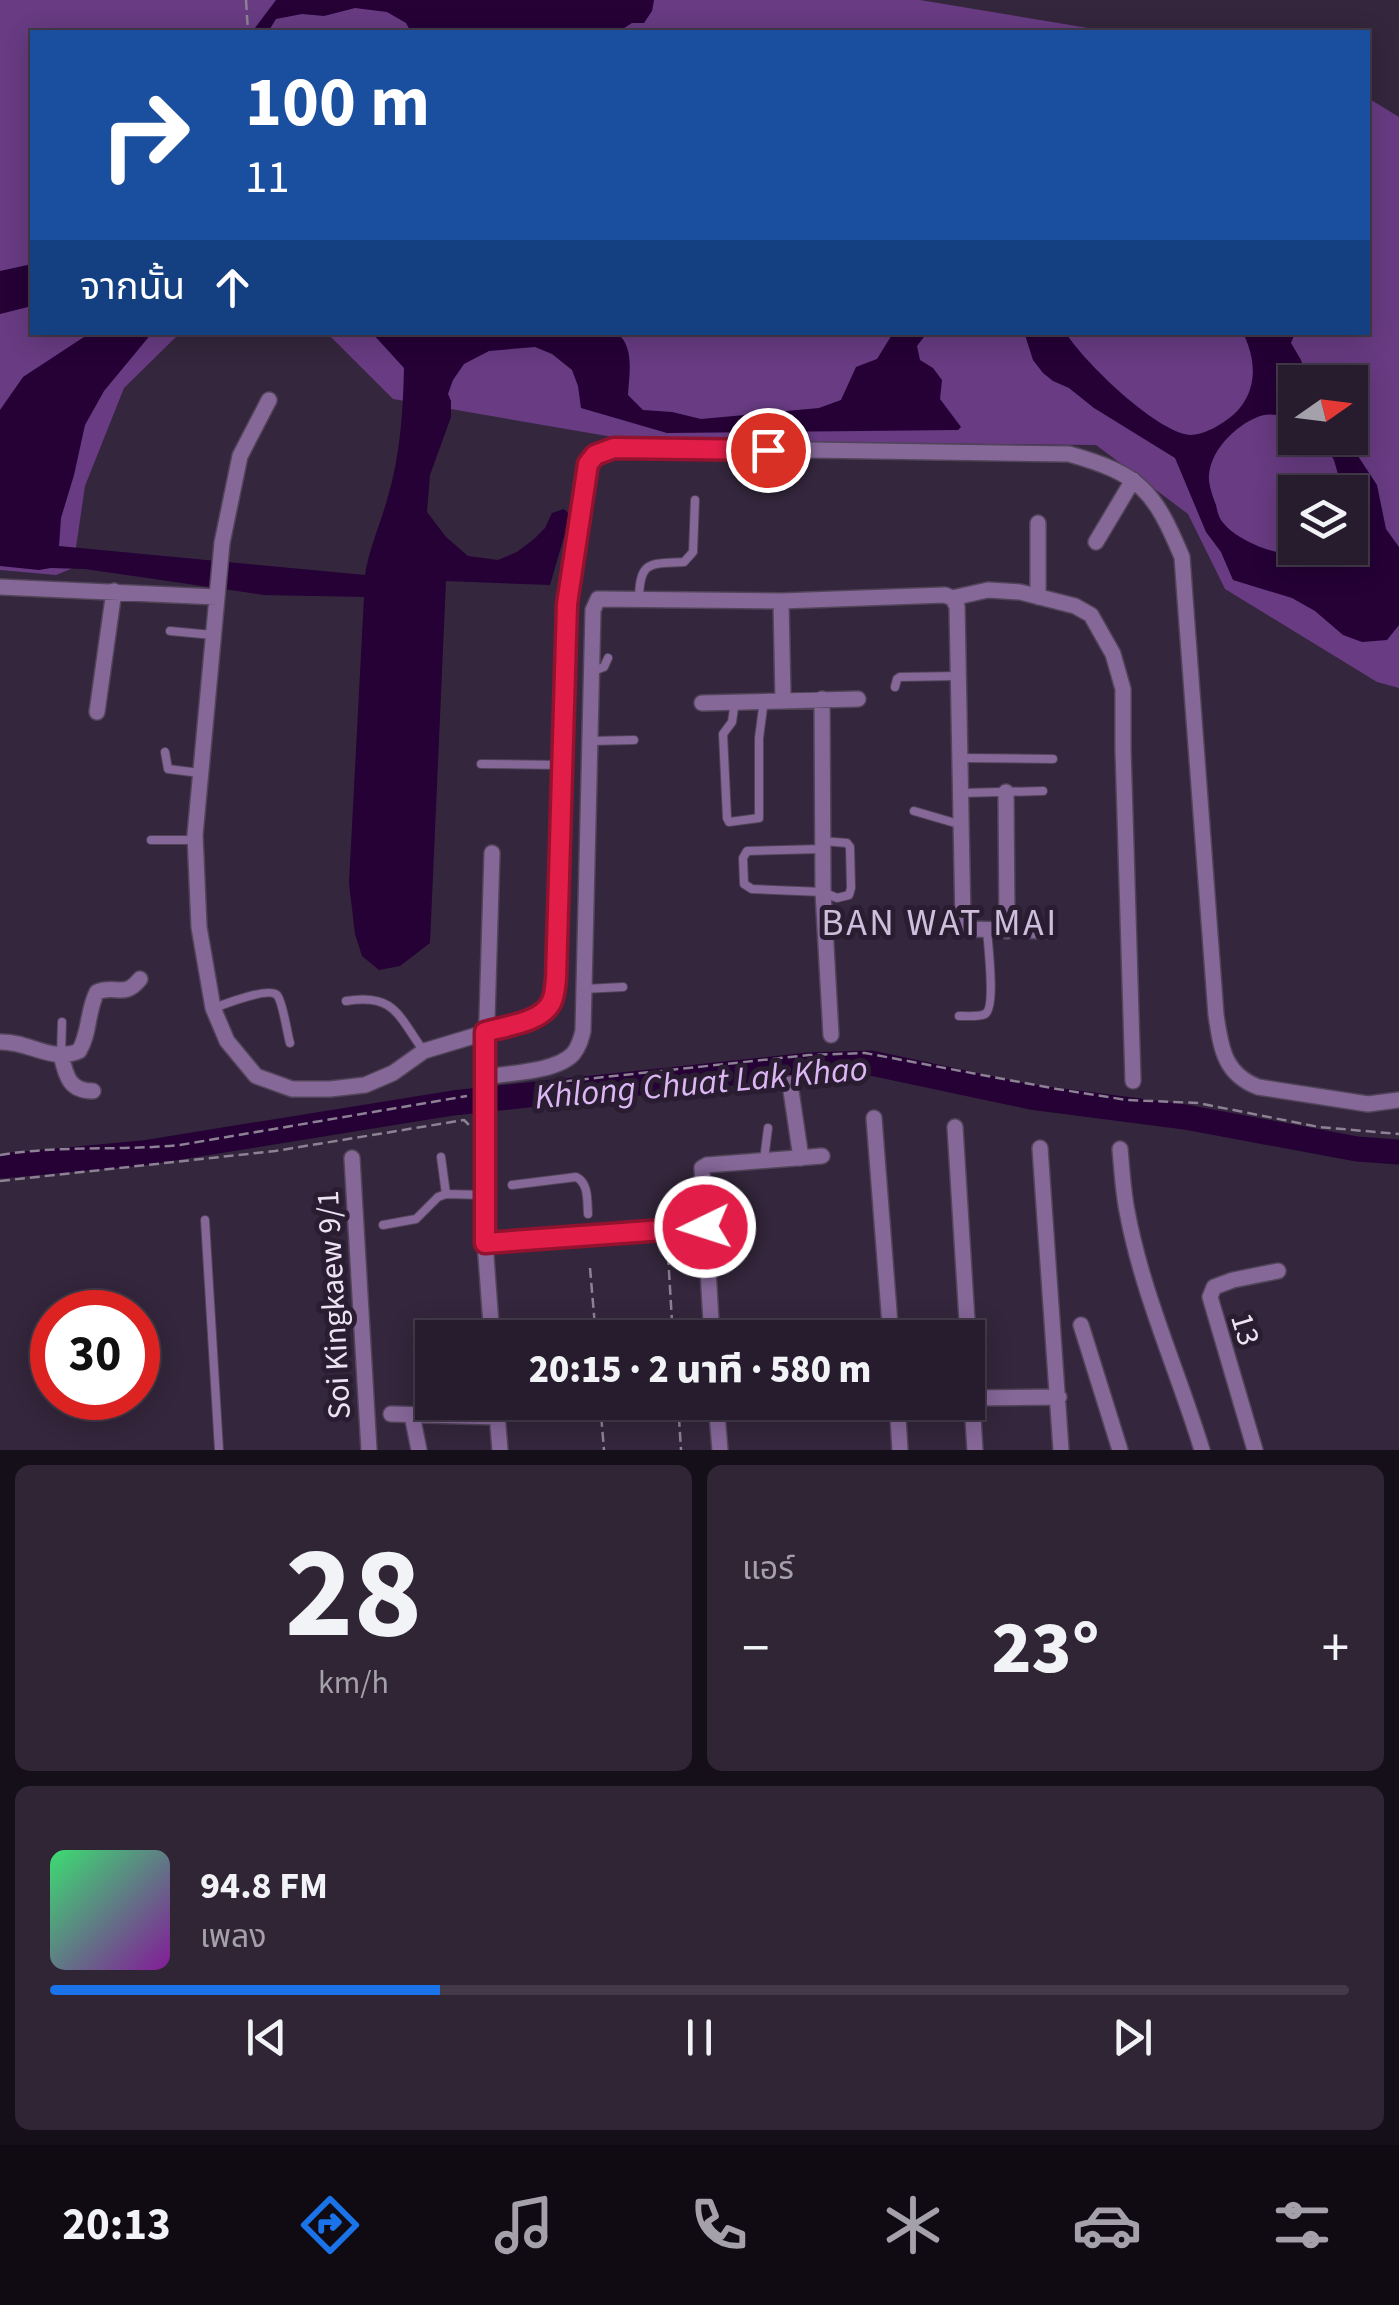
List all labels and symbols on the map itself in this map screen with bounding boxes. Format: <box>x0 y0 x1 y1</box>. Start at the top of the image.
north arrow <box>1278 365 1368 455</box>
pin <box>726 408 811 493</box>
district label: BAN WAT MAI <box>821 896 1059 950</box>
water label: Khlong Chuat Lak Khao <box>533 1044 870 1122</box>
position arrow <box>653 1175 757 1279</box>
street label: Soi Kingkaew 9/1 <box>305 1189 363 1420</box>
speed limit sign: 30 <box>30 1290 160 1420</box>
street label: 13 <box>1218 1307 1272 1351</box>

